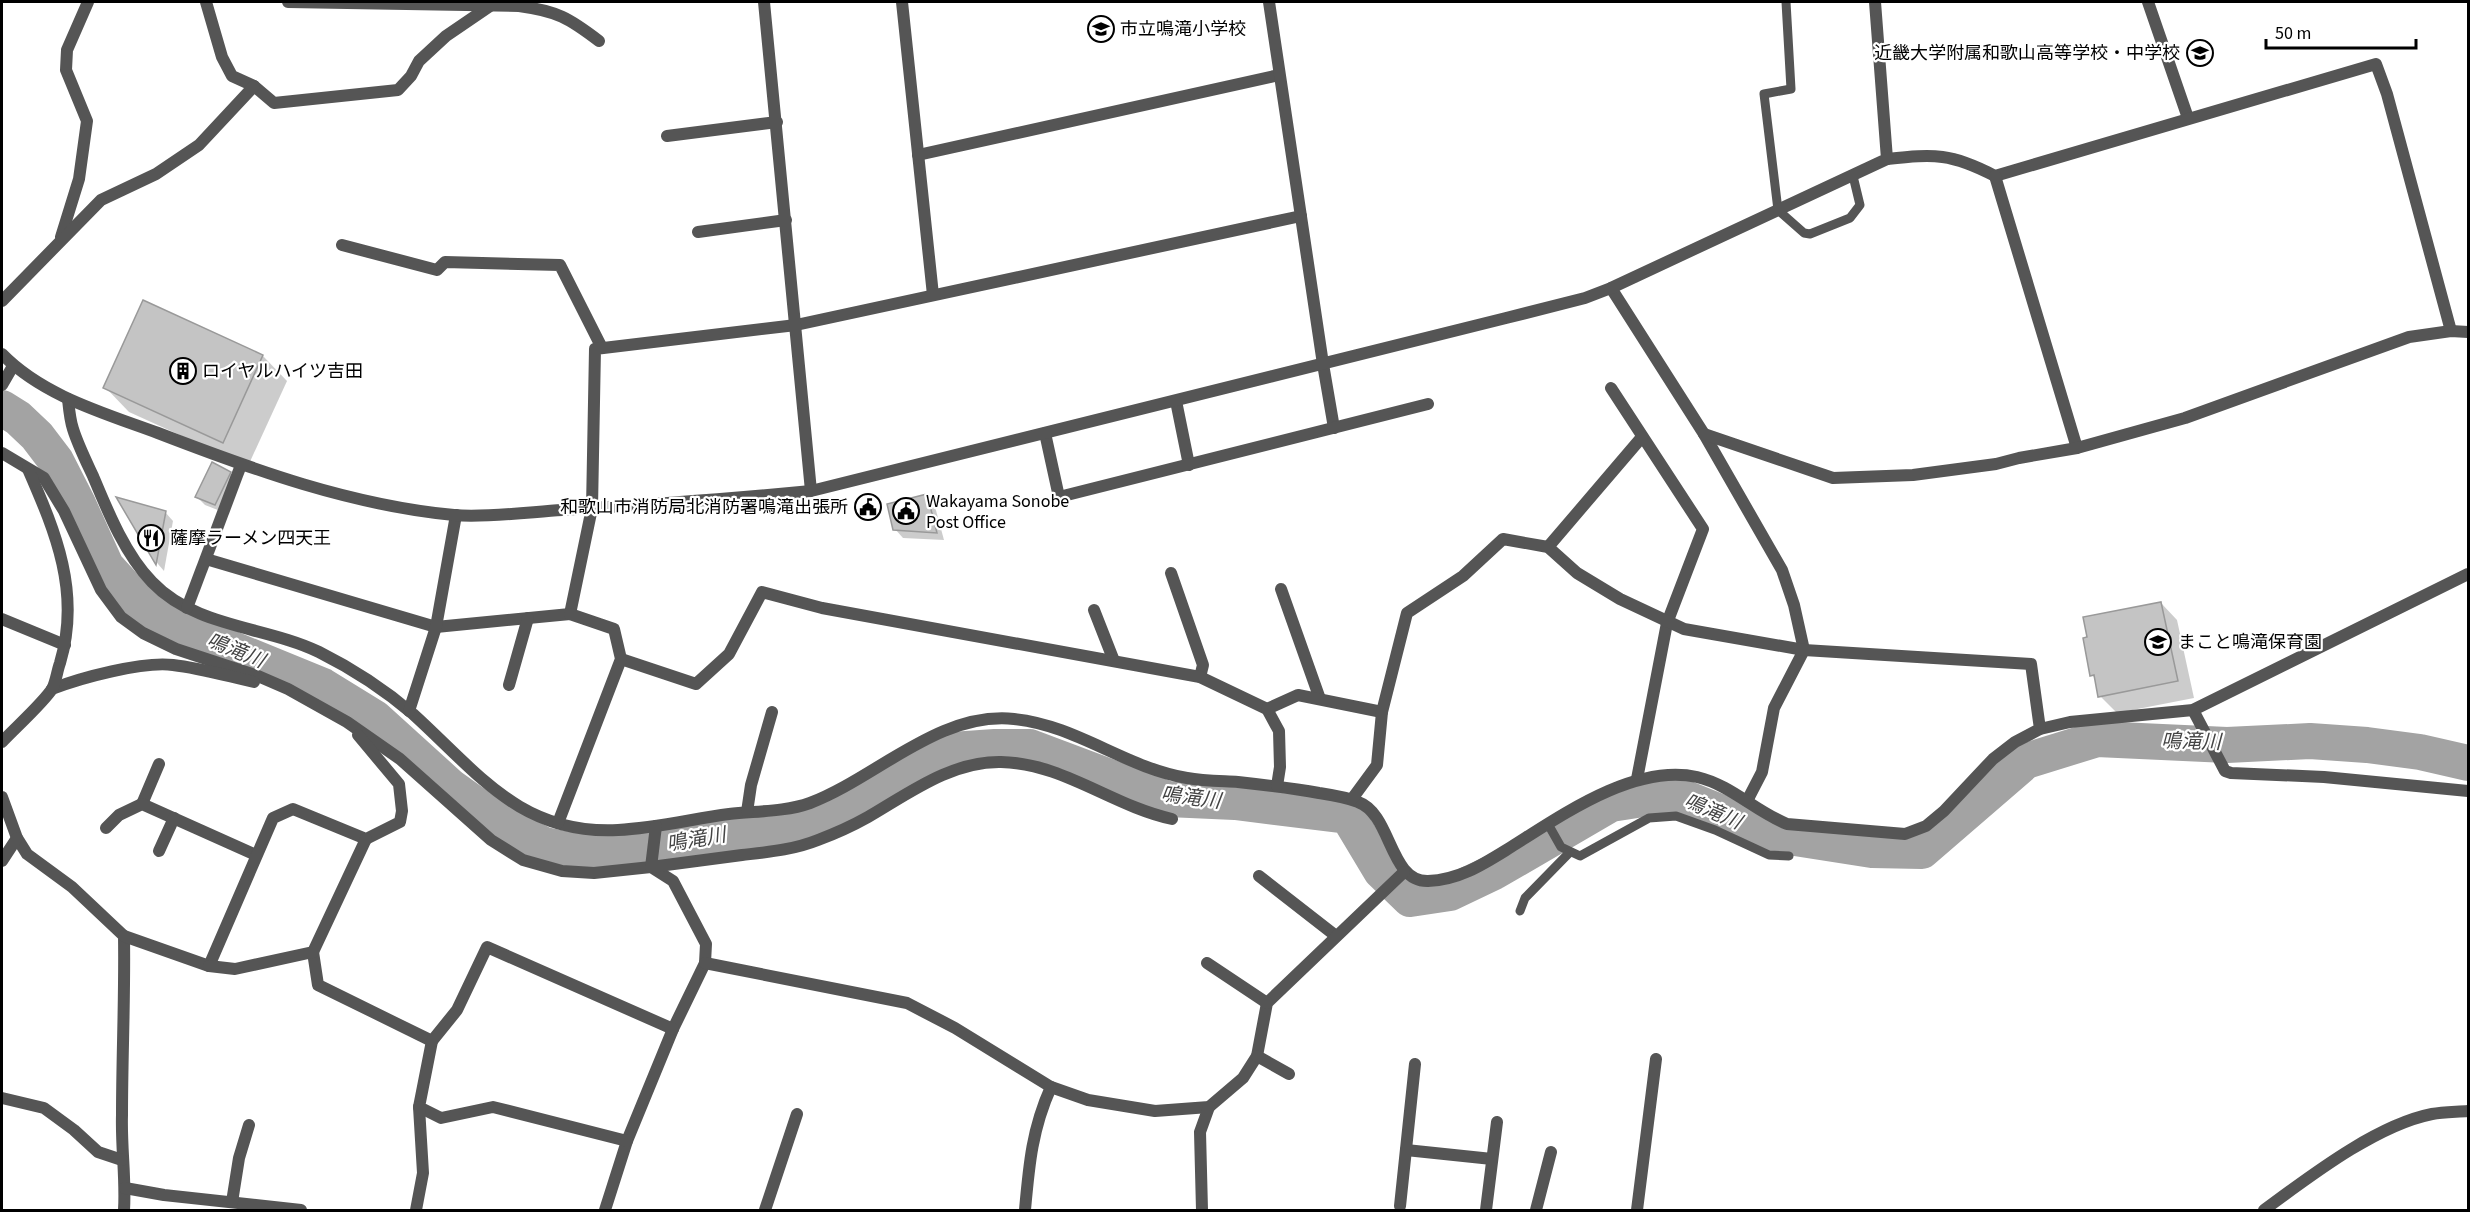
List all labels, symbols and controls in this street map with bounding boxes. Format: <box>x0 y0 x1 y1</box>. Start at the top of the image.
scale bar <box>2266 12 2416 50</box>
school or university icon: 市立鳴滝小学校 <box>1086 14 1116 44</box>
place label: 市立鳴滝小学校 <box>1120 17 1246 42</box>
text: 50 m <box>2275 21 2311 46</box>
school or university icon: 近畿大学附属和歌山高等学校・中学校 <box>2185 38 2215 68</box>
place label: 近畿大学附属和歌山高等学校・中学校 <box>1874 41 2180 66</box>
building icon: ロイヤルハイツ吉田 <box>168 356 198 386</box>
place label: ロイヤルハイツ吉田 <box>202 359 363 384</box>
place label: Wakayama Sonobe Post Office <box>926 489 1069 535</box>
public building icon: 和歌山市消防局北消防署鳴滝出張所 <box>853 492 883 522</box>
place label: 和歌山市消防局北消防署鳴滝出張所 <box>560 495 848 520</box>
public building icon: Wakayama Sonobe Post Office <box>891 496 921 526</box>
restaurant icon: 薩摩ラーメン四天王 <box>136 523 166 553</box>
place label: 薩摩ラーメン四天王 <box>170 526 331 551</box>
water label: 鳴滝川 <box>203 627 271 676</box>
school or university icon: まこと鳴滝保育園 <box>2143 627 2173 657</box>
place label: まこと鳴滝保育園 <box>2178 630 2322 655</box>
water label: 鳴滝川 <box>2161 727 2223 757</box>
water label: 鳴滝川 <box>1159 780 1224 816</box>
water label: 鳴滝川 <box>1680 787 1748 837</box>
water label: 鳴滝川 <box>664 821 730 859</box>

